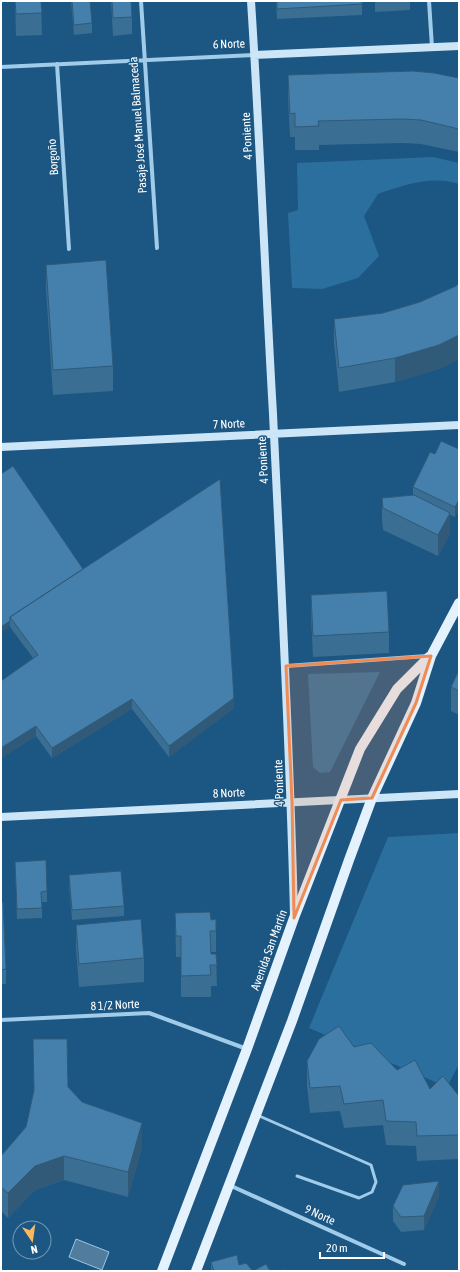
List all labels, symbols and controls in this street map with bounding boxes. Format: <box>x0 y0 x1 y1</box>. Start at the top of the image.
street label: 6 Norte <box>213 36 245 52</box>
street label: Pasaje José Manuel Balmaceda <box>126 56 150 194</box>
street label: 4 Poniente <box>239 112 255 160</box>
street label: Borgoño <box>45 138 61 176</box>
street label: 7 Norte <box>213 416 245 432</box>
street label: 4 Poniente <box>255 436 271 484</box>
street label: 4 Poniente <box>271 759 287 807</box>
street label: 8 Norte <box>213 785 245 801</box>
street label: Avenida San Martín <box>248 908 290 992</box>
street label: 8 1/2 Norte <box>90 997 140 1013</box>
street label: 9 Norte <box>302 1202 338 1228</box>
north arrow <box>12 1220 52 1260</box>
scale bar <box>320 1234 384 1260</box>
text: 20 m <box>326 1241 348 1255</box>
text: N <box>30 1243 39 1256</box>

